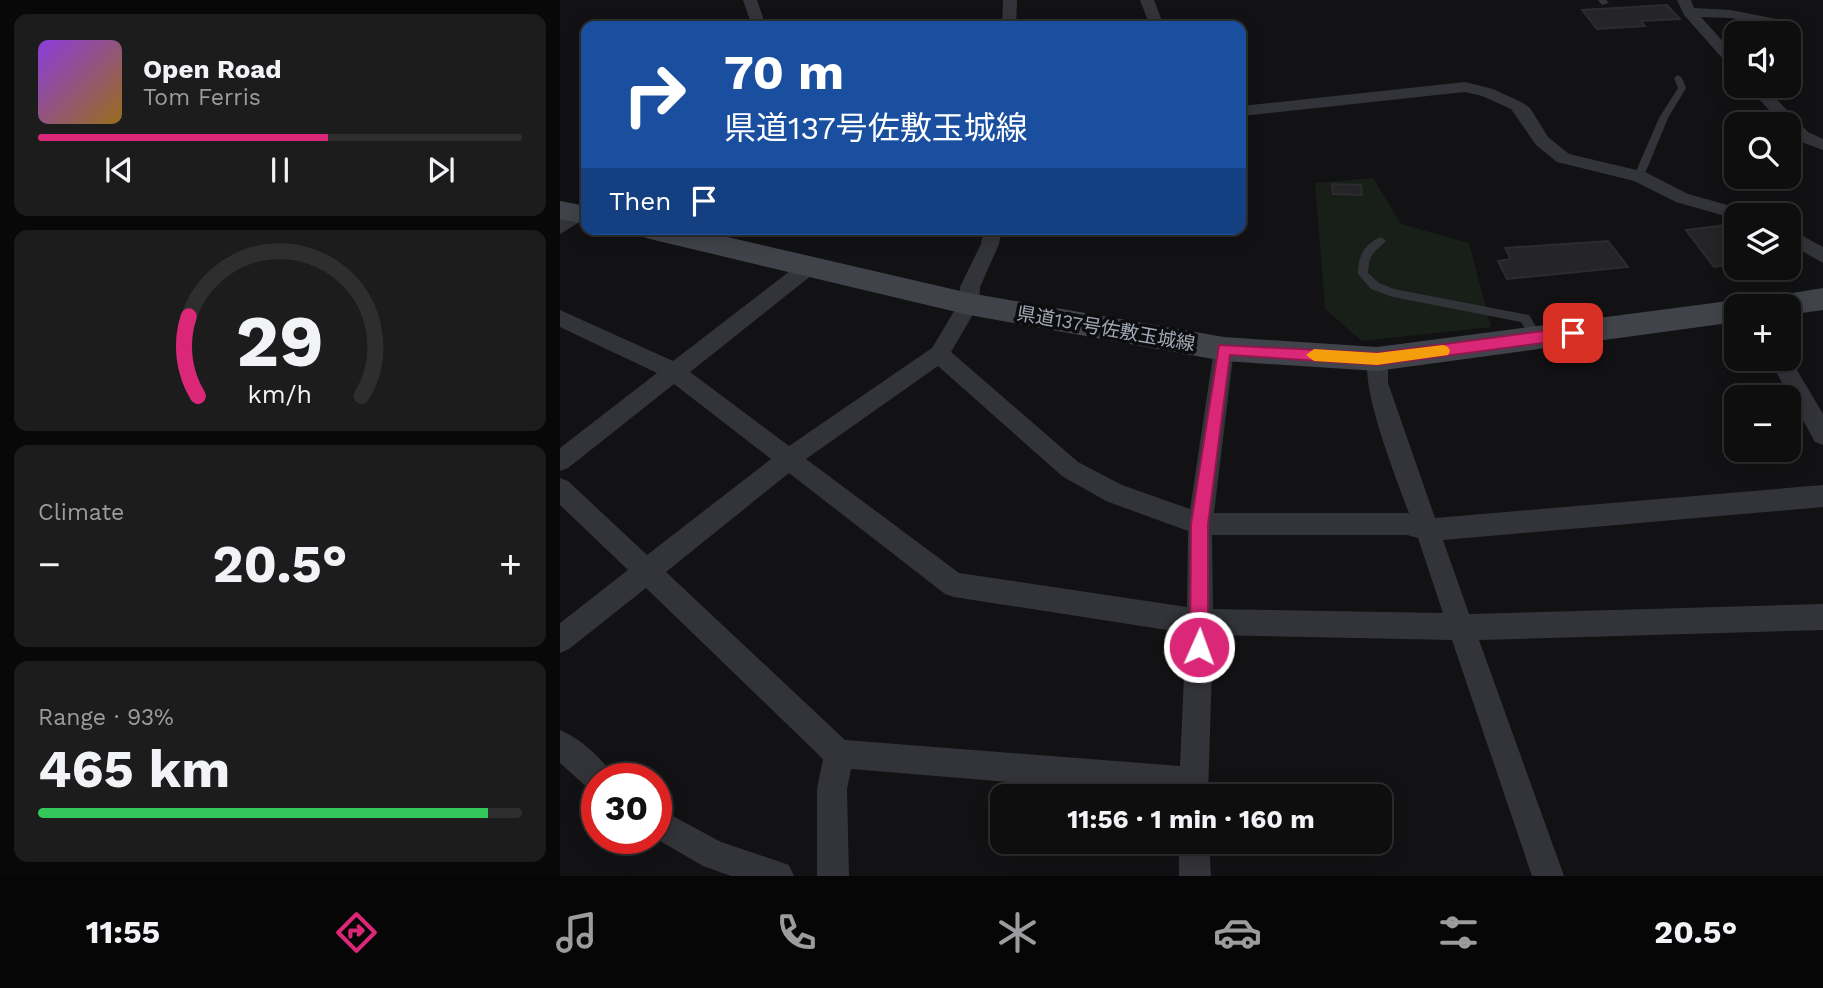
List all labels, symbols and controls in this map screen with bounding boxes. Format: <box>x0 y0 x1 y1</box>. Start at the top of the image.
map controls <box>1724 21 1801 462</box>
button: sound <box>1724 21 1801 98</box>
text: 70 m <box>724 43 844 101</box>
icon: right <box>609 49 700 140</box>
text: Open Road <box>143 54 281 84</box>
text: Tom Ferris <box>143 84 261 111</box>
text: 県道137号佐敷玉城線 <box>724 109 1028 147</box>
button: search <box>1724 112 1801 189</box>
icon: previous <box>100 151 138 189</box>
icon: pause <box>261 151 299 189</box>
icon: next <box>422 151 460 189</box>
icon: arrive <box>685 182 723 220</box>
text: Then <box>609 186 671 216</box>
button: layers <box>1724 203 1801 280</box>
button: + <box>1724 294 1801 371</box>
text: 29 <box>236 299 324 385</box>
street label: 県道137号佐敷玉城線 <box>1015 302 1197 355</box>
pin <box>1543 303 1603 363</box>
icon: arrive <box>1554 314 1592 352</box>
text: km/h <box>248 380 312 409</box>
button: − <box>1724 385 1801 462</box>
text: Climate <box>38 499 124 526</box>
text: 20.5° <box>212 534 348 595</box>
text: − <box>38 542 61 586</box>
text: + <box>499 542 522 586</box>
position arrow <box>1162 610 1236 684</box>
text: Range · 93% <box>38 704 174 731</box>
text: 465 km <box>38 739 230 800</box>
speed limit sign: 30 <box>581 763 672 854</box>
text: 11:56 · 1 min · 160 m <box>1067 804 1315 834</box>
icon: directions <box>332 908 381 957</box>
icon: music <box>552 908 601 957</box>
icon: phone <box>772 908 821 957</box>
icon: climate <box>993 908 1042 957</box>
icon: car <box>1213 908 1262 957</box>
icon: filters <box>1434 908 1483 957</box>
text: 11:55 <box>86 913 160 951</box>
text: 20.5° <box>1654 913 1737 951</box>

